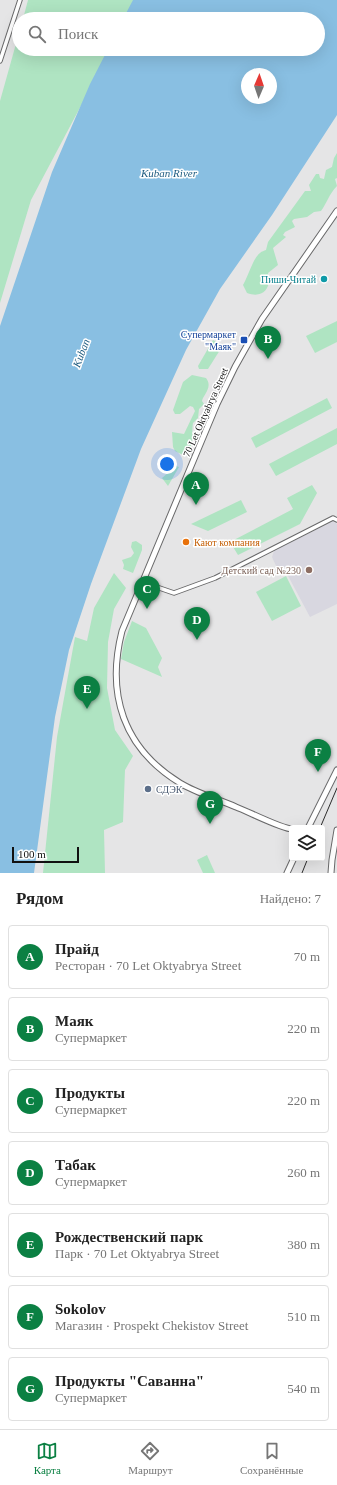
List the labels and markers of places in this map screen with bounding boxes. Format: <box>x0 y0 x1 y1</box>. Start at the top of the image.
place label: Пиши-Читай <box>261 274 317 285</box>
marker: Пиши-Читай <box>319 274 329 284</box>
pin: B <box>255 326 281 359</box>
place label: Супермаркет "Маяк" <box>181 329 237 352</box>
marker: Супермаркет "Маяк" <box>239 335 249 345</box>
pin: A <box>183 472 209 505</box>
marker: Кают компания <box>181 537 191 547</box>
place label: Кают компания <box>194 537 260 548</box>
place label: Детский сад №230 <box>221 565 301 576</box>
marker: Детский сад №230 <box>304 565 314 575</box>
pin: C <box>134 576 160 609</box>
pin: D <box>184 607 210 640</box>
pin: E <box>74 676 100 709</box>
pin: F <box>305 739 331 772</box>
marker: СДЭК <box>143 784 153 794</box>
place label: СДЭК <box>156 784 183 795</box>
pin: G <box>197 791 223 824</box>

